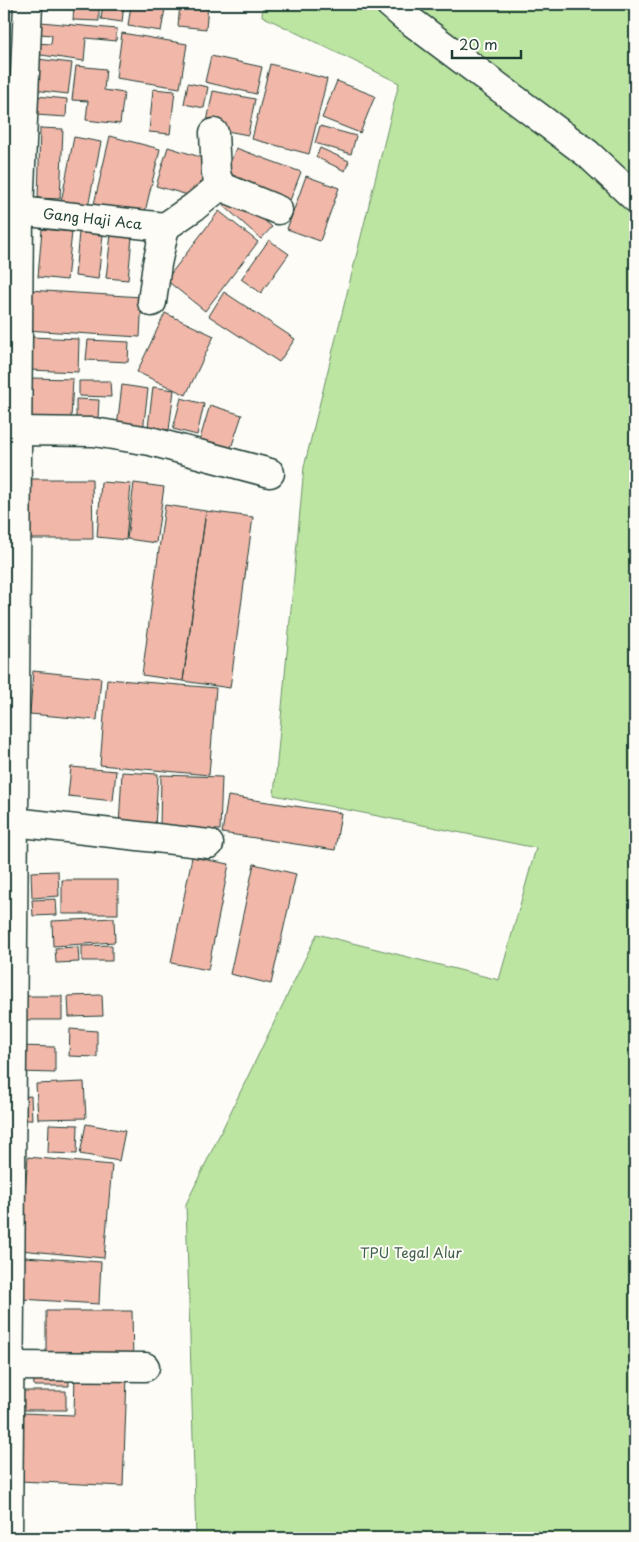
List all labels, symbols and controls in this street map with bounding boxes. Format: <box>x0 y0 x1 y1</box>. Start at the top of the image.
scale bar <box>452 28 520 60</box>
text: 20 m <box>459 32 498 55</box>
street label: Gang Haji Aca <box>42 203 144 235</box>
park label: TPU Tegal Alur <box>360 1242 462 1263</box>

